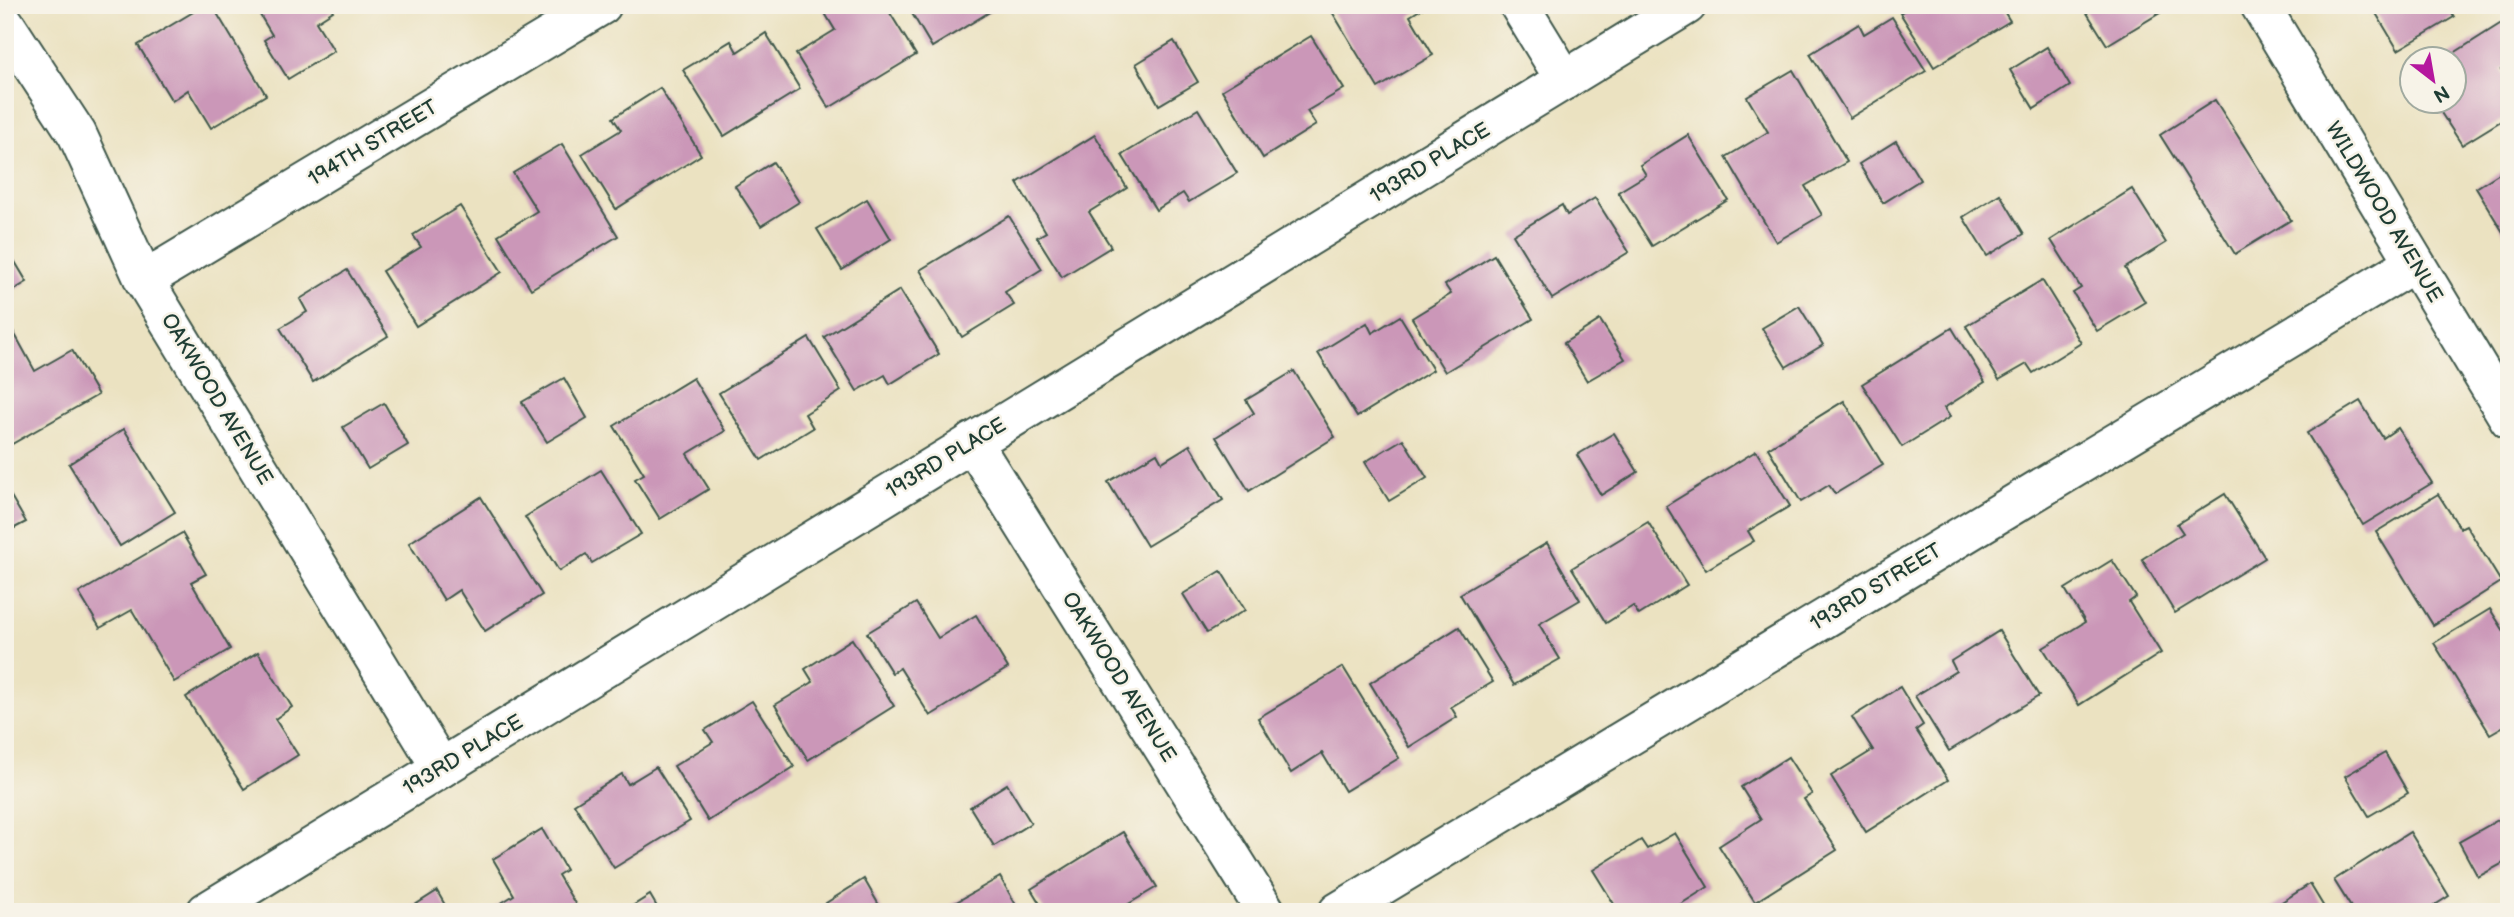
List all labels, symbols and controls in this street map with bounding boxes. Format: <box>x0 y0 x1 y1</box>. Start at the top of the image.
north arrow <box>2398 46 2468 116</box>
text: N <box>2429 80 2453 107</box>
street label: 194TH STREET <box>304 94 443 191</box>
street label: 193RD PLACE <box>1366 117 1494 209</box>
street label: WILDWOOD AVENUE <box>2320 117 2448 307</box>
street label: OAKWOOD AVENUE <box>156 309 278 489</box>
street label: 193RD PLACE <box>882 412 1010 504</box>
street label: 193RD STREET <box>1806 538 1947 636</box>
street label: OAKWOOD AVENUE <box>1057 587 1181 767</box>
street label: 193RD PLACE <box>399 709 527 801</box>

